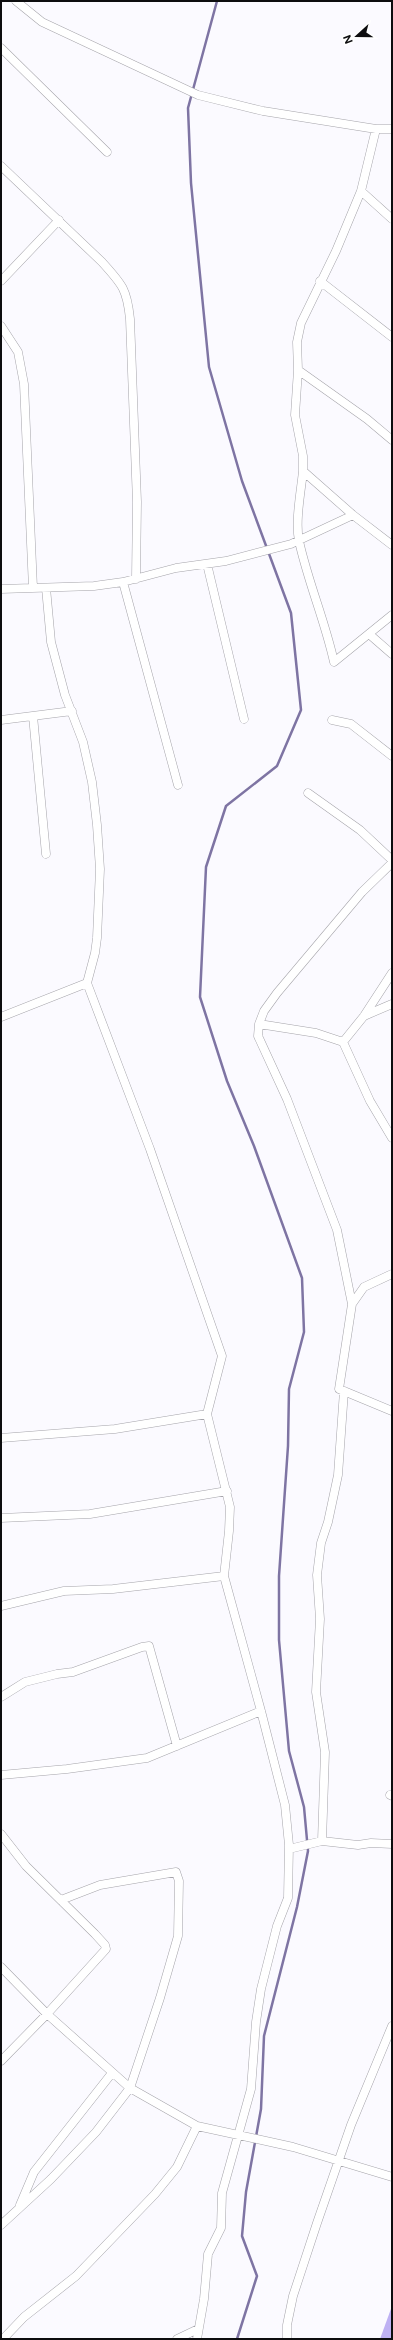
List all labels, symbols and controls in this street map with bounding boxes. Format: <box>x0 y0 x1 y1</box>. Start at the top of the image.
north arrow <box>337 16 377 56</box>
text: N <box>341 33 356 46</box>

